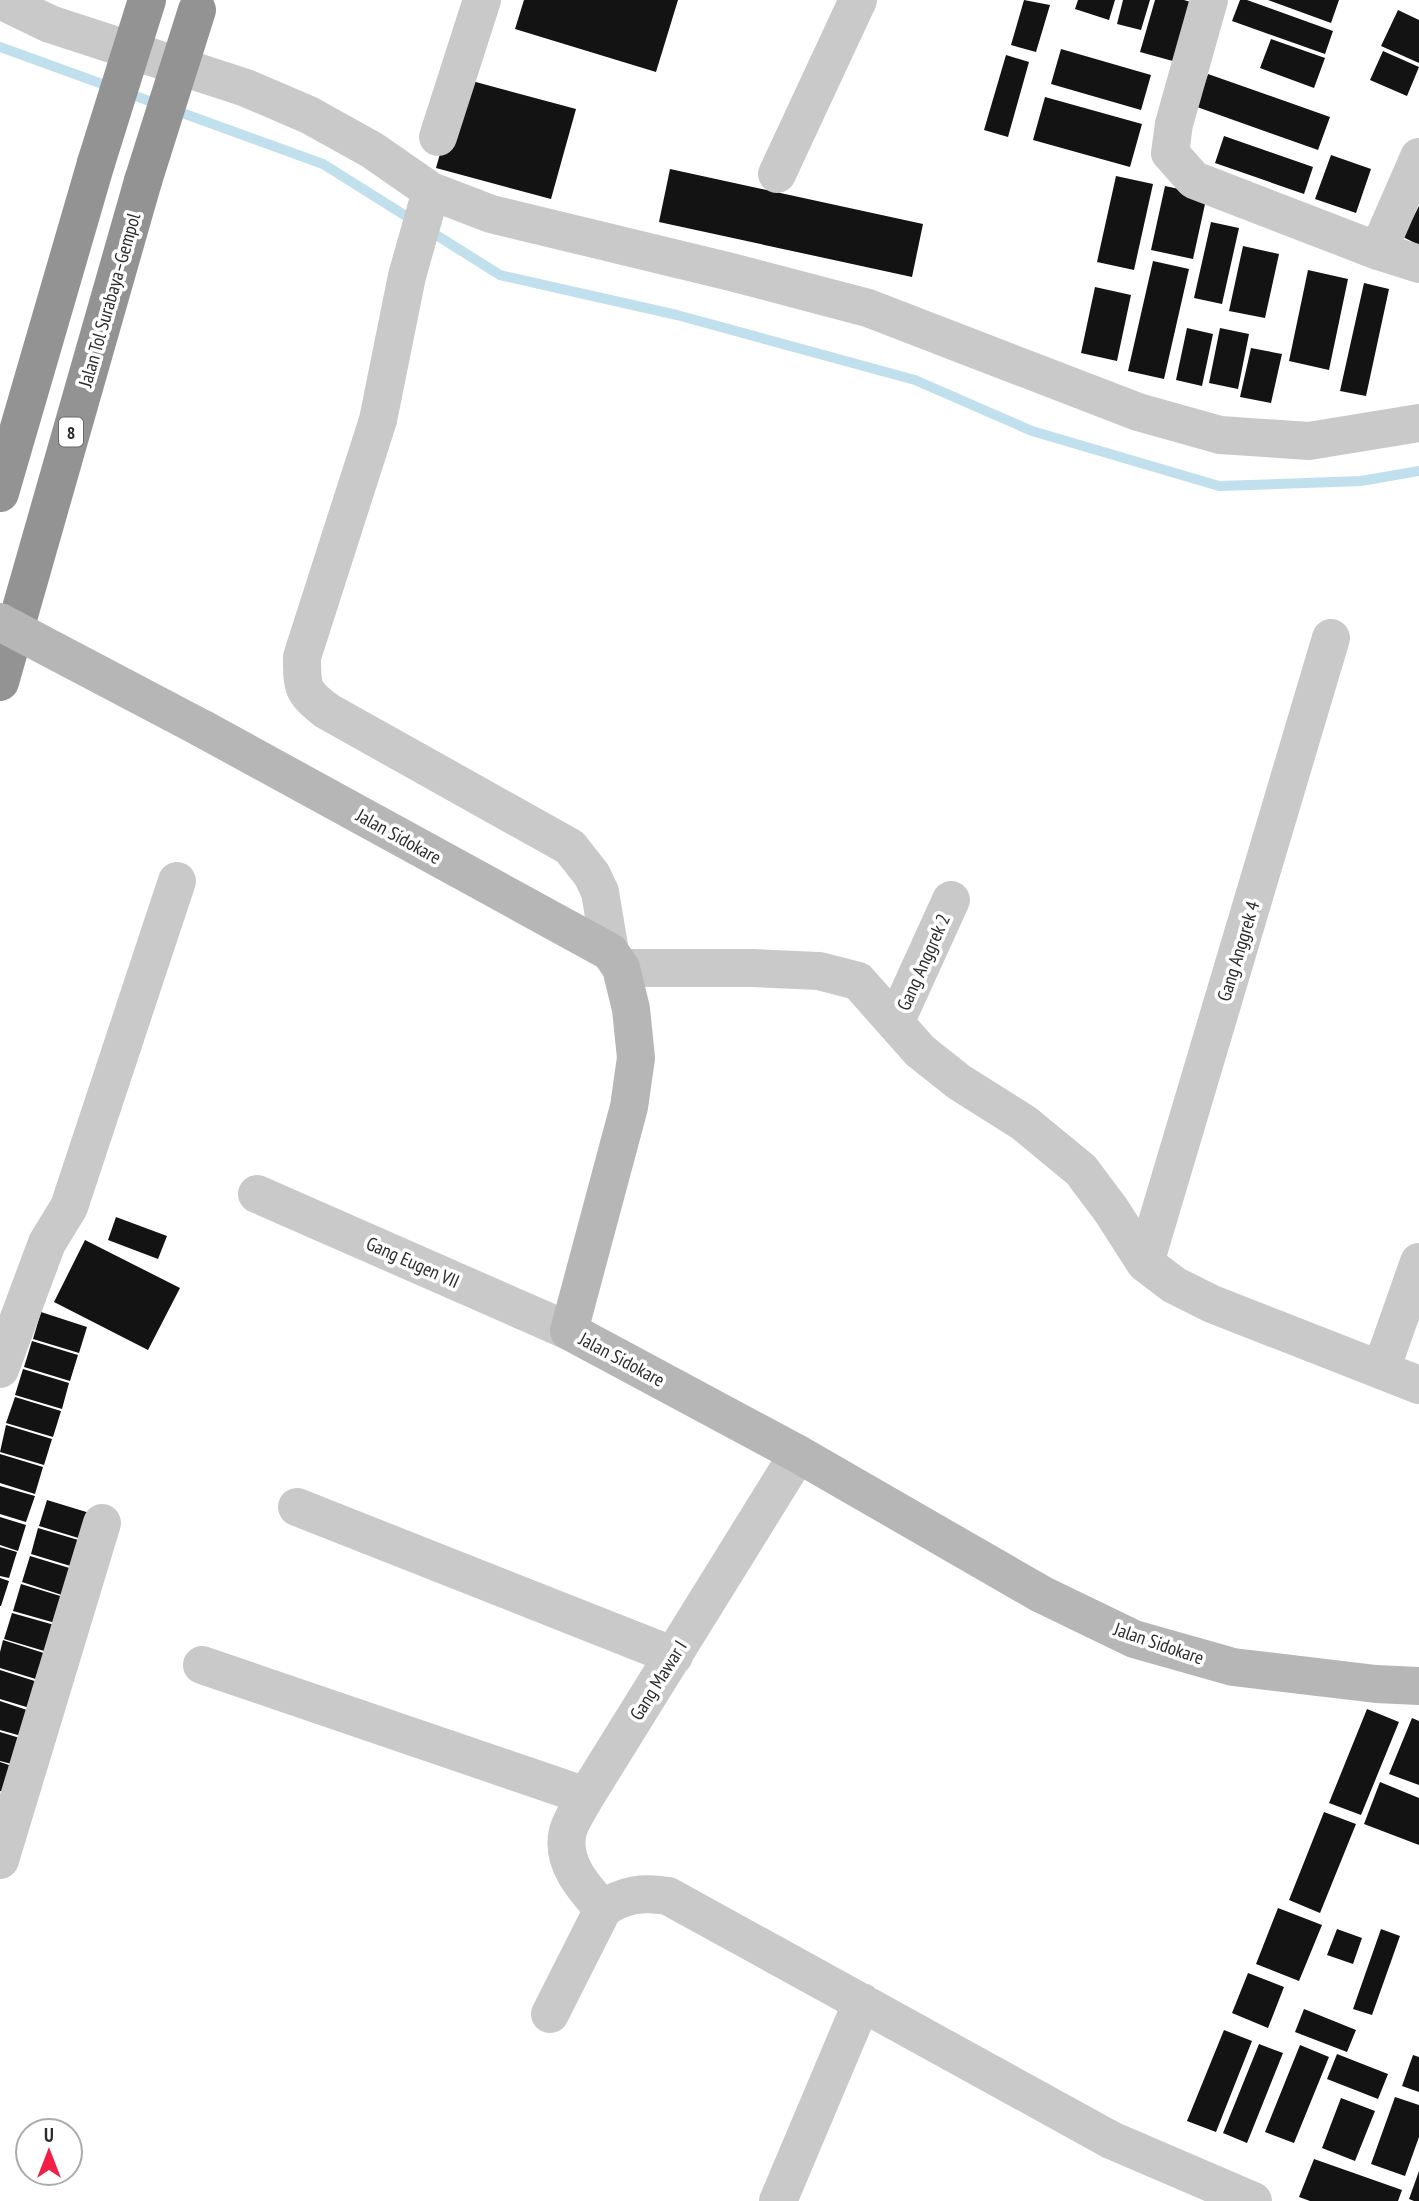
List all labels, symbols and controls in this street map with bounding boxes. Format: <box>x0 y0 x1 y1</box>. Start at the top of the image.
street label: Jalan Tol Surabaya–Gempol <box>72 210 145 391</box>
road number: 8 <box>59 418 83 446</box>
street label: Jalan Sidokare <box>352 802 446 869</box>
street label: Gang Anggrek 4 <box>1211 898 1265 1004</box>
street label: Gang Anggrek 2 <box>891 910 955 1014</box>
street label: Gang Eugen VII <box>363 1231 463 1293</box>
street label: Jalan Sidokare <box>574 1326 669 1392</box>
street label: Jalan Sidokare <box>1110 1616 1207 1670</box>
street label: Gang Mawar I <box>624 1636 692 1724</box>
north arrow <box>14 2117 84 2187</box>
text: U <box>44 2123 54 2147</box>

